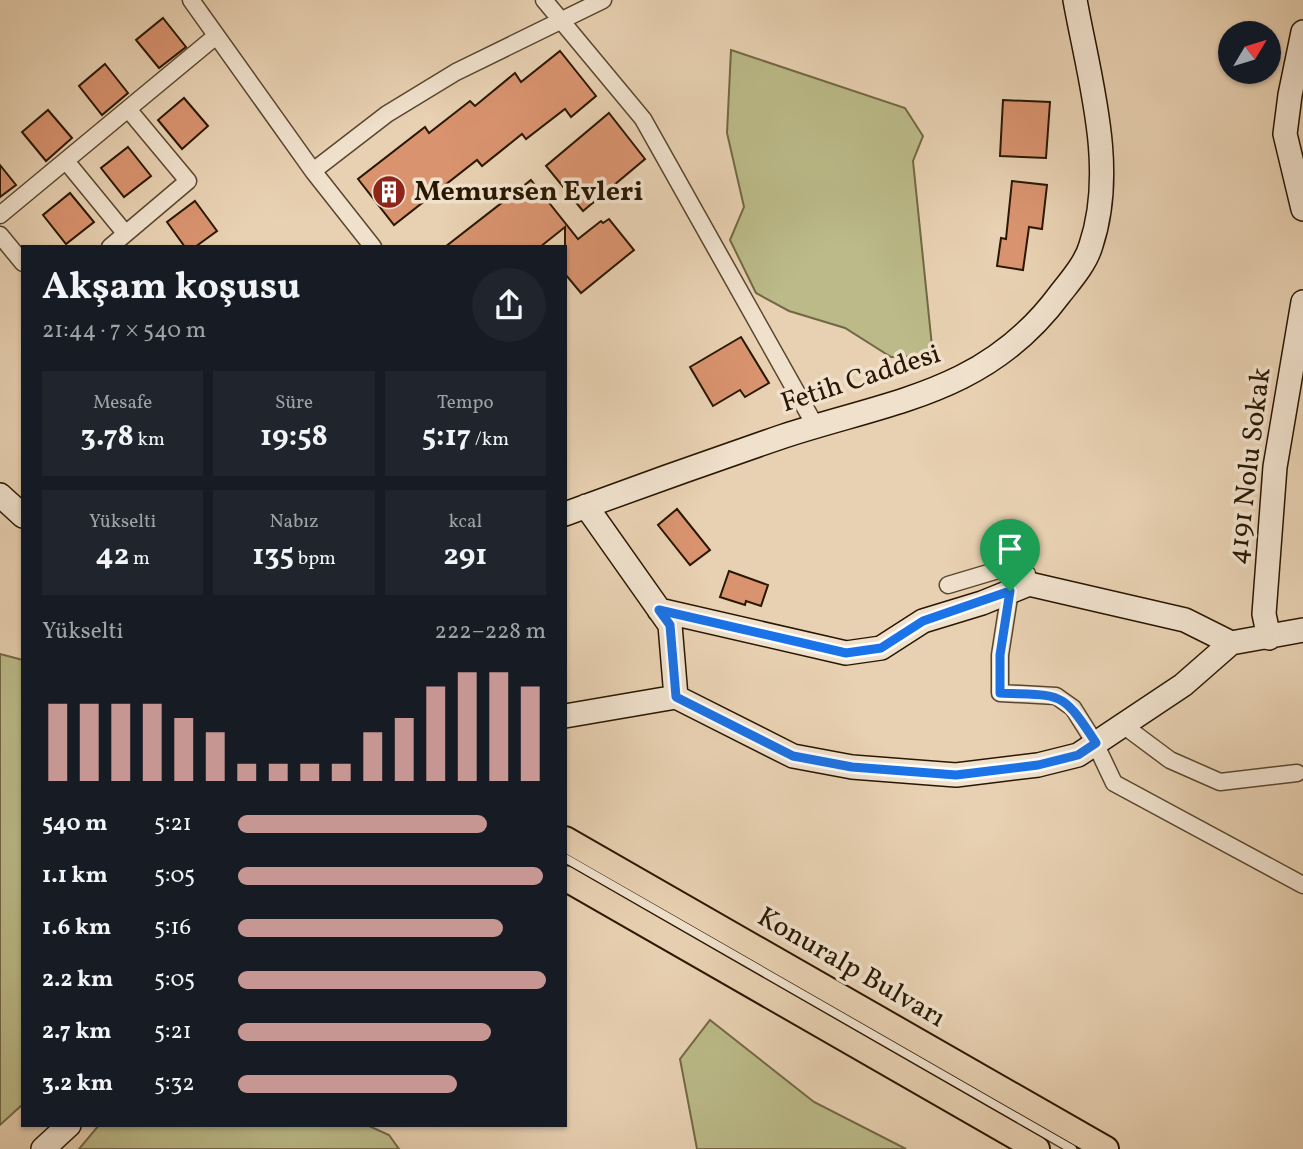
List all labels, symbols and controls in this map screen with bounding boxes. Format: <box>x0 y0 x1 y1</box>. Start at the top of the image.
north arrow <box>1218 21 1281 84</box>
map controls <box>1218 21 1281 84</box>
building icon: Memursen Evleri <box>370 173 408 211</box>
place label: Memursen Evleri <box>414 173 643 212</box>
text: Akşam koşusu <box>42 262 300 315</box>
button: share <box>472 268 546 342</box>
text: 21:44 · 7 × 540 m <box>42 315 206 347</box>
street label: Fetih Caddesi <box>776 335 946 423</box>
street label: 4191 Nolu Sokak <box>1219 365 1281 567</box>
text: Mesafe <box>93 390 152 416</box>
text: Süre <box>275 390 313 416</box>
text: Tempo <box>437 390 494 416</box>
text: 3.78 <box>81 416 134 458</box>
text: 19:58 <box>260 416 328 458</box>
text: 5:17 <box>422 416 471 458</box>
text: km <box>134 427 165 453</box>
text: /km <box>471 427 509 453</box>
text: Yükselti <box>89 509 156 535</box>
text: Nabız <box>269 509 319 535</box>
text: kcal <box>448 509 482 535</box>
pin <box>980 519 1040 591</box>
icon: arrive <box>991 530 1029 568</box>
text: 42 <box>95 535 129 577</box>
text: 135 <box>252 535 294 577</box>
text: 291 <box>443 535 487 577</box>
text: m <box>129 546 150 572</box>
text: bpm <box>294 546 336 572</box>
text: Yükselti <box>42 616 123 648</box>
text: 222–228 m <box>435 616 546 648</box>
text: 540 m <box>42 808 108 840</box>
text: 5:21 <box>154 808 192 840</box>
text: 1.1 km <box>42 860 108 892</box>
text: 5:05 <box>154 860 195 892</box>
street label: Konuralp Bulvarı <box>750 898 952 1038</box>
text: 1.6 km <box>42 912 111 944</box>
text: 5:16 <box>154 912 191 944</box>
text: 2.2 km <box>42 964 113 996</box>
text: 5:05 <box>154 964 195 996</box>
text: 2.7 km <box>42 1016 112 1048</box>
text: 5:21 <box>154 1016 192 1048</box>
text: 3.2 km <box>42 1068 113 1100</box>
text: 5:32 <box>154 1068 195 1100</box>

